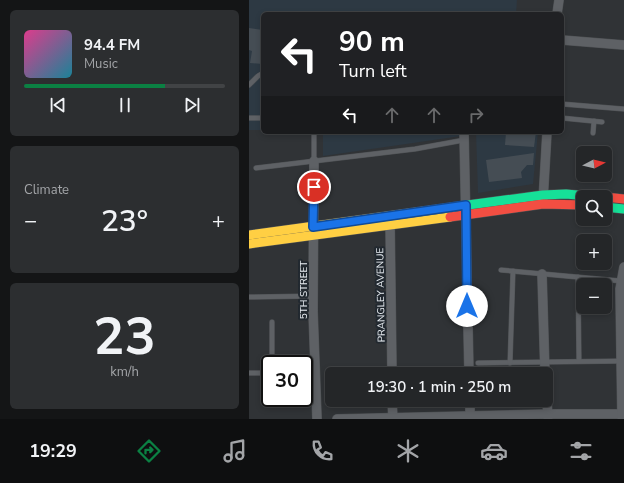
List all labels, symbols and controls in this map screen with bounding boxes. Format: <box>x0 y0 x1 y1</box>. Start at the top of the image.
text: 90 m <box>339 23 405 61</box>
icon: left <box>273 28 325 80</box>
text: 94.4 FM <box>84 35 140 55</box>
text: Music <box>84 55 118 73</box>
text: Turn left <box>339 59 407 83</box>
icon: previous <box>47 94 69 116</box>
icon: pause <box>114 94 136 116</box>
icon: next <box>181 94 203 116</box>
icon: left <box>339 104 361 126</box>
icon: ahead <box>381 104 403 126</box>
icon: ahead <box>423 104 445 126</box>
icon: right <box>465 104 487 126</box>
north arrow <box>576 146 612 182</box>
map controls <box>576 146 612 314</box>
pin <box>297 170 331 204</box>
icon: arrive <box>303 176 325 198</box>
text: Climate <box>24 181 69 199</box>
button: search <box>576 190 612 226</box>
text: 23° <box>101 201 148 242</box>
text: − <box>24 206 37 236</box>
text: + <box>212 206 225 236</box>
button: + <box>576 234 612 270</box>
street label: PRANGLEY AVENUE <box>373 247 389 342</box>
street label: 5TH STREET <box>297 261 311 319</box>
button: − <box>576 278 612 314</box>
position arrow <box>446 285 488 327</box>
text: 23 <box>93 301 156 372</box>
speed limit sign: 30 <box>261 355 313 407</box>
text: km/h <box>110 363 139 381</box>
text: 19:30 · 1 min · 250 m <box>367 377 511 397</box>
icon: directions <box>135 437 163 465</box>
icon: music <box>221 437 249 465</box>
icon: phone <box>308 437 336 465</box>
icon: climate <box>394 437 422 465</box>
icon: car <box>480 437 508 465</box>
icon: filters <box>567 437 595 465</box>
text: 19:29 <box>29 439 77 463</box>

